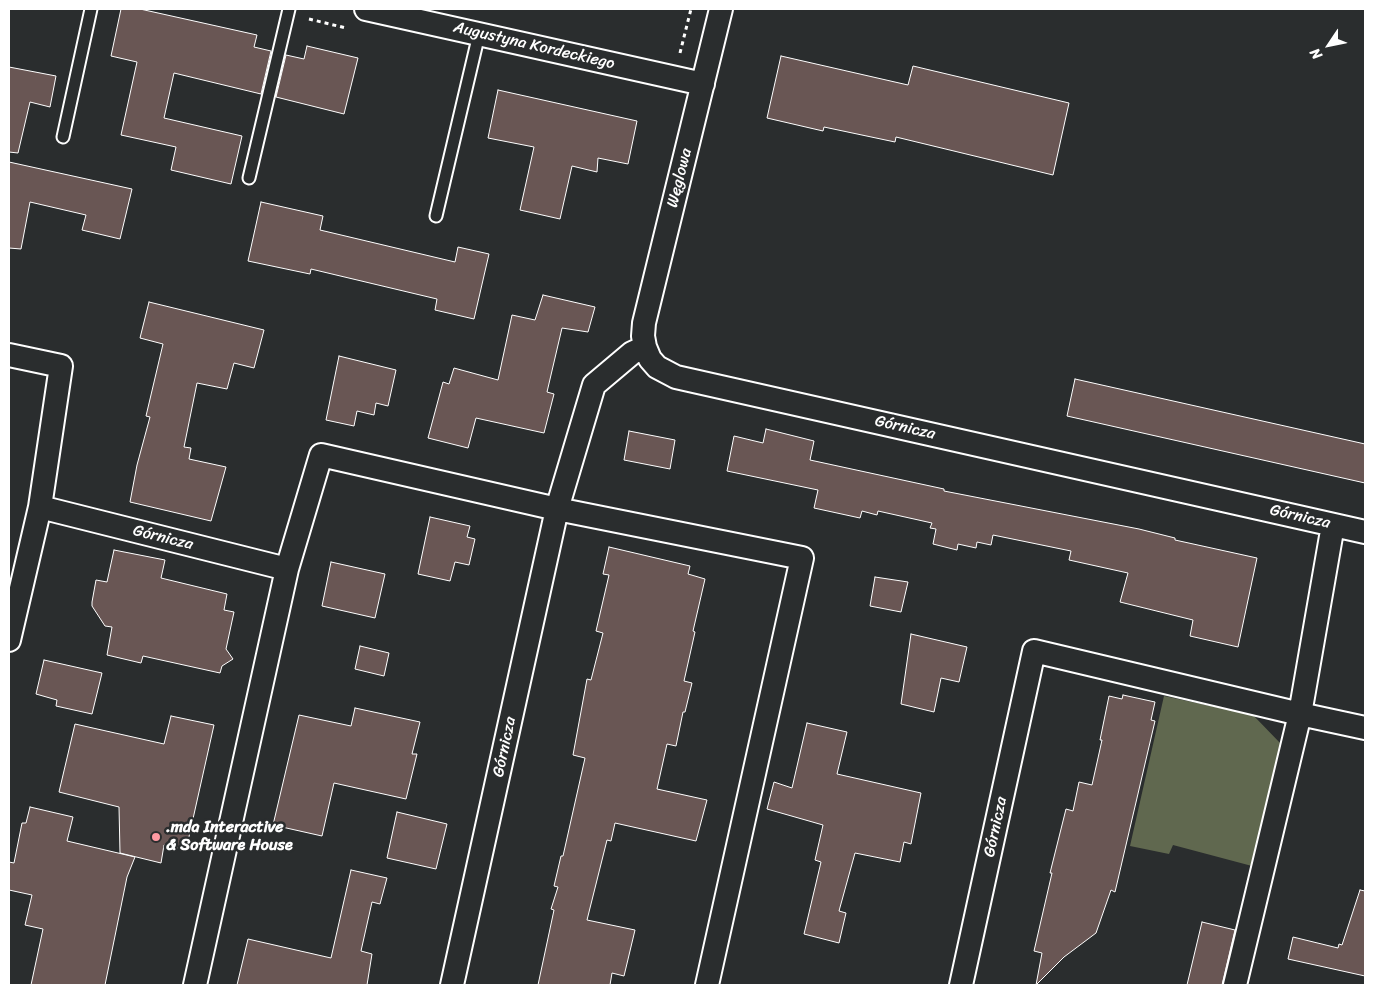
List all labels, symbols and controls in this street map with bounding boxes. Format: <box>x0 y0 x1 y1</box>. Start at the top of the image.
street label: Augustyna Kordeckiego <box>451 18 617 74</box>
north arrow <box>1304 20 1354 70</box>
text: N <box>1303 43 1329 65</box>
street label: Węglowa <box>663 146 697 210</box>
street label: Górnicza <box>873 412 937 444</box>
street label: Górnicza <box>1268 501 1332 533</box>
street label: Górnicza <box>131 521 195 555</box>
street label: Górnicza <box>489 715 521 779</box>
street label: Górnicza <box>980 795 1012 859</box>
place label: .mda Interactive & Software House <box>166 818 293 856</box>
marker: .mda Interactive & Software House <box>150 831 162 843</box>

